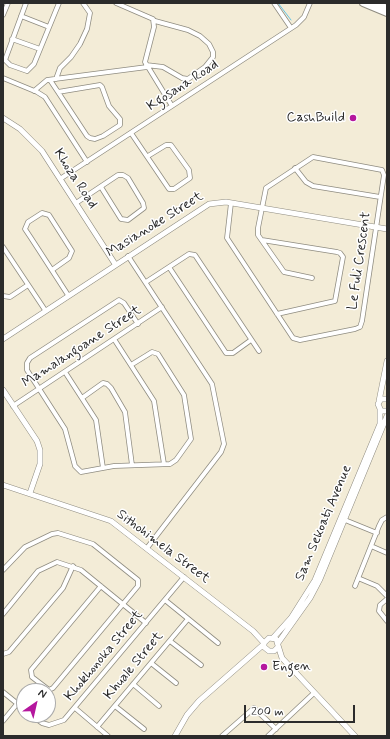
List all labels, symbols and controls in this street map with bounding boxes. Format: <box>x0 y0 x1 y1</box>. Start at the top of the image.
street label: Kgosana Road <box>144 57 222 115</box>
place label: CashBuild <box>287 110 345 126</box>
marker: CashBuild <box>348 113 358 123</box>
street label: Khoza Road <box>49 146 101 212</box>
street label: Masianoke Street <box>103 188 207 262</box>
street label: Le Fuli Crescent <box>345 211 375 311</box>
street label: Mamalangoane Street <box>19 302 145 392</box>
street label: Sam Sekoati Avenue <box>292 462 356 584</box>
street label: Sithohimela Street <box>113 506 213 588</box>
street label: Khokhonoka Street <box>61 607 147 705</box>
street label: Khuale Street <box>101 629 167 703</box>
place label: Engen <box>272 659 311 675</box>
marker: Engen <box>259 662 269 672</box>
north arrow <box>16 683 56 723</box>
text: N <box>35 686 49 702</box>
scale bar <box>246 697 357 723</box>
text: 200 m <box>251 704 284 720</box>

